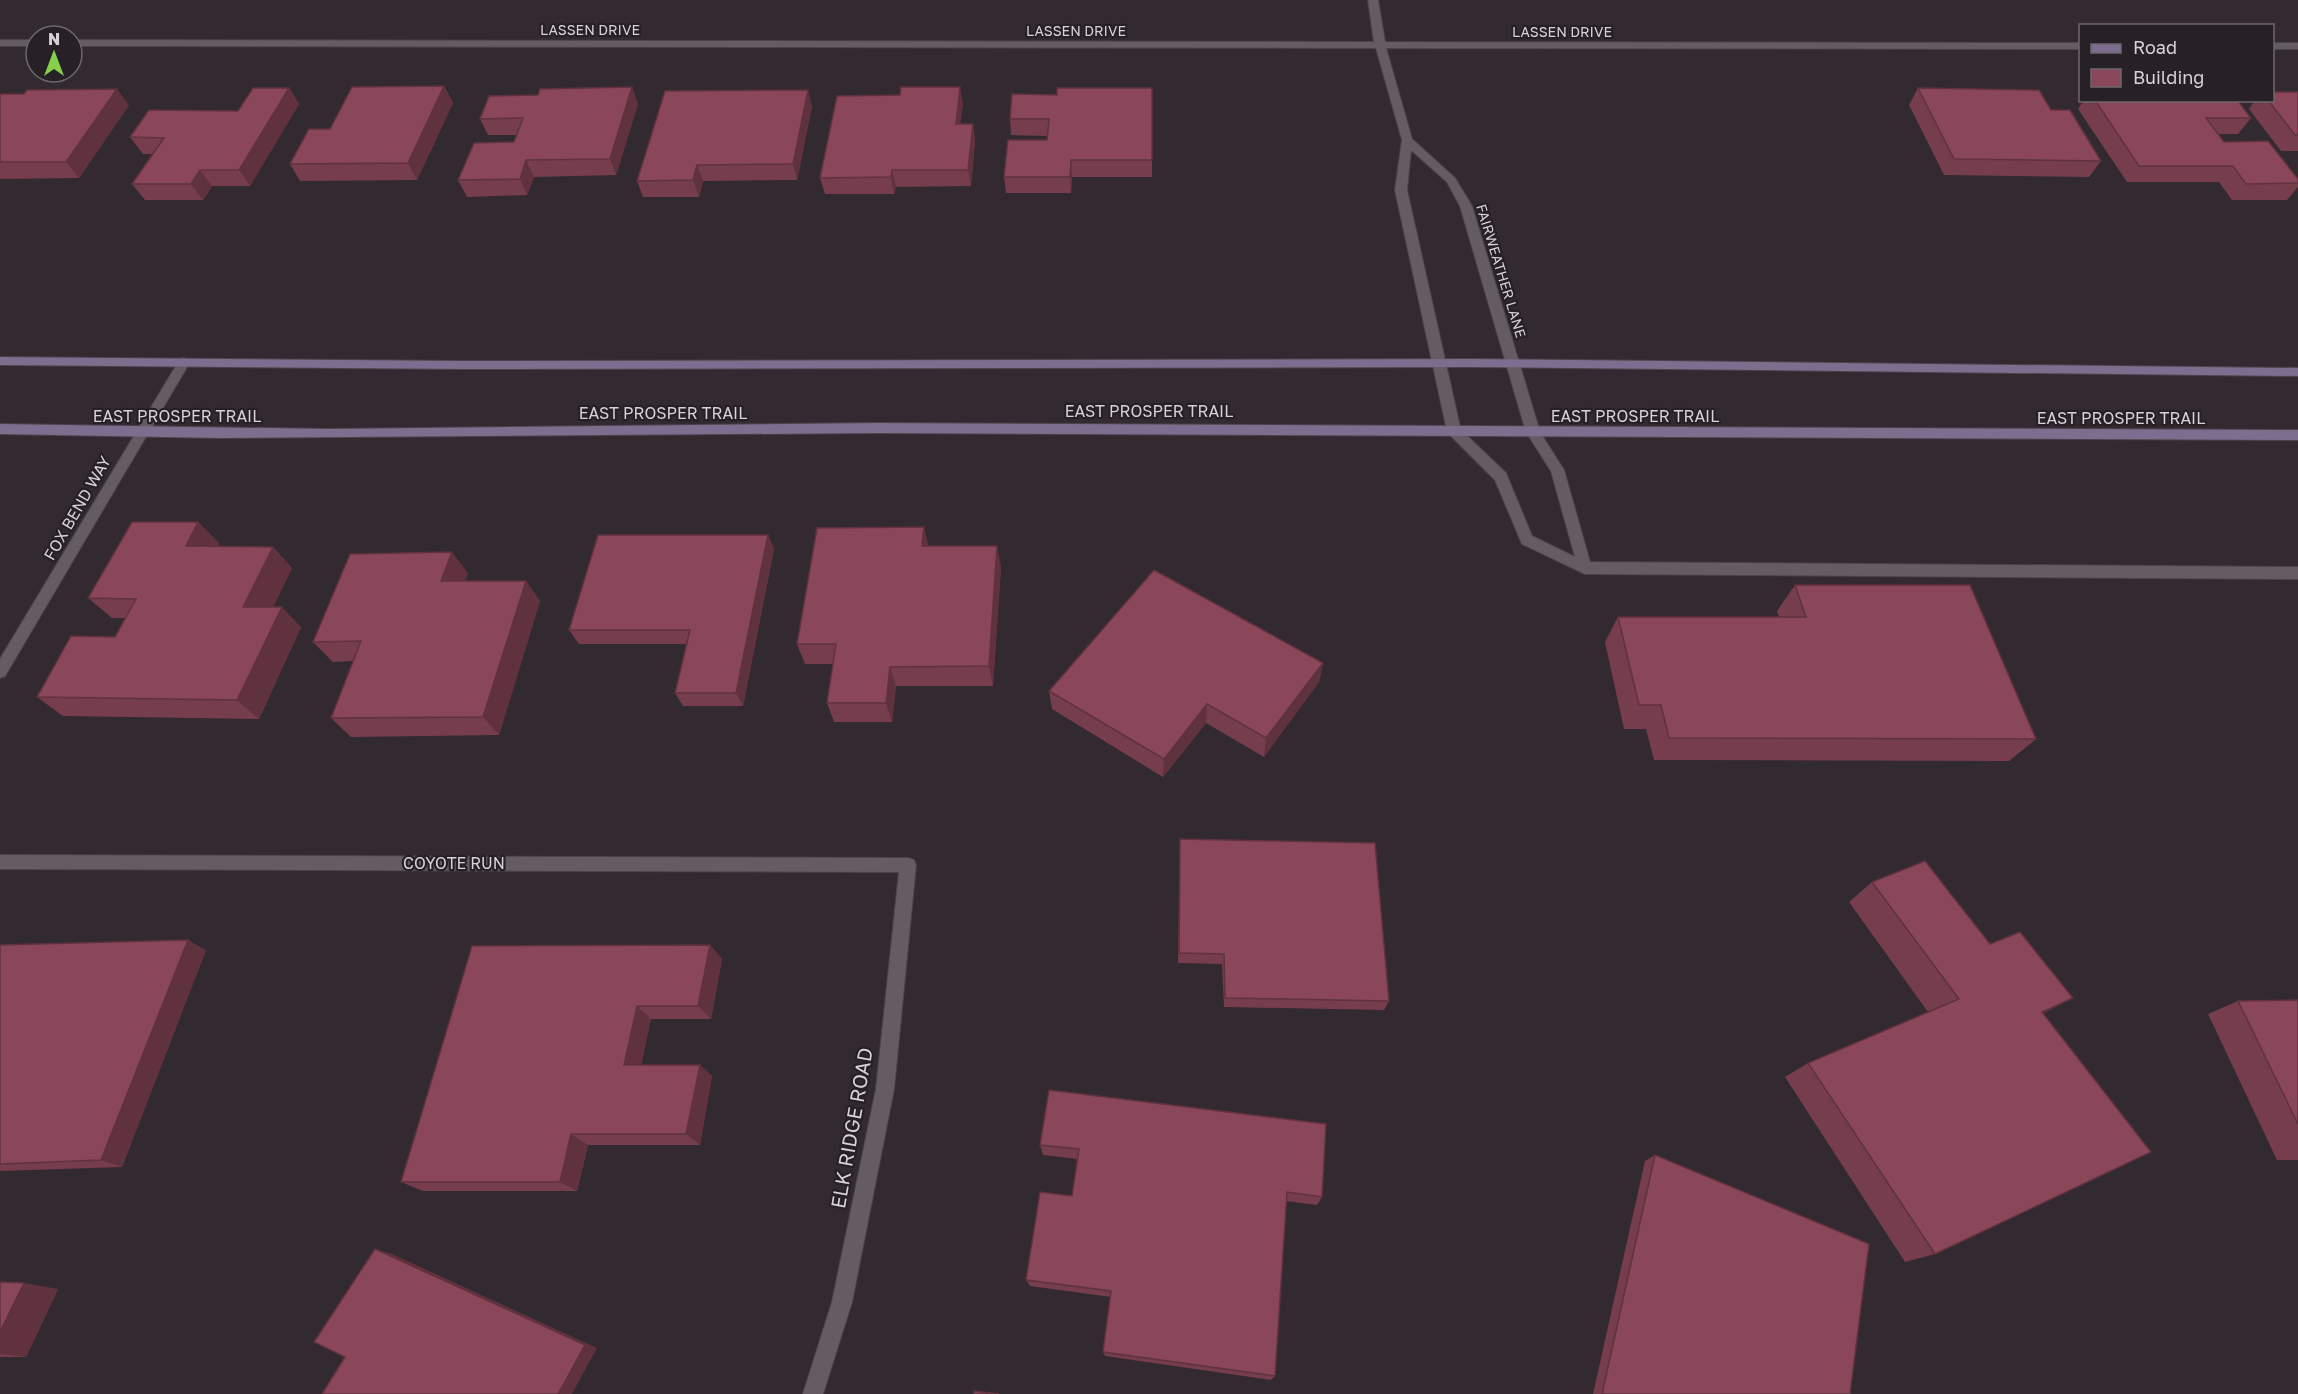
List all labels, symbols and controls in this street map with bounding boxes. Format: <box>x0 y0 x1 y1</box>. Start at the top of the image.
street label: LASSEN DRIVE <box>540 21 640 38</box>
street label: LASSEN DRIVE <box>1026 22 1126 39</box>
street label: LASSEN DRIVE <box>1512 23 1612 40</box>
north arrow <box>24 24 84 84</box>
legend <box>2079 24 2274 102</box>
text: N <box>48 29 60 49</box>
text: Road <box>2133 36 2177 58</box>
text: Building <box>2133 66 2204 88</box>
street label: FAIRWEATHER LANE <box>1473 202 1530 340</box>
street label: EAST PROSPER TRAIL <box>1065 401 1233 421</box>
street label: EAST PROSPER TRAIL <box>579 403 747 423</box>
street label: EAST PROSPER TRAIL <box>93 406 261 426</box>
street label: EAST PROSPER TRAIL <box>1551 406 1719 426</box>
street label: EAST PROSPER TRAIL <box>2037 408 2205 428</box>
street label: FOX BEND WAY <box>39 452 115 564</box>
street label: COYOTE RUN <box>403 853 505 873</box>
street label: ELK RIDGE ROAD <box>825 1045 877 1210</box>

